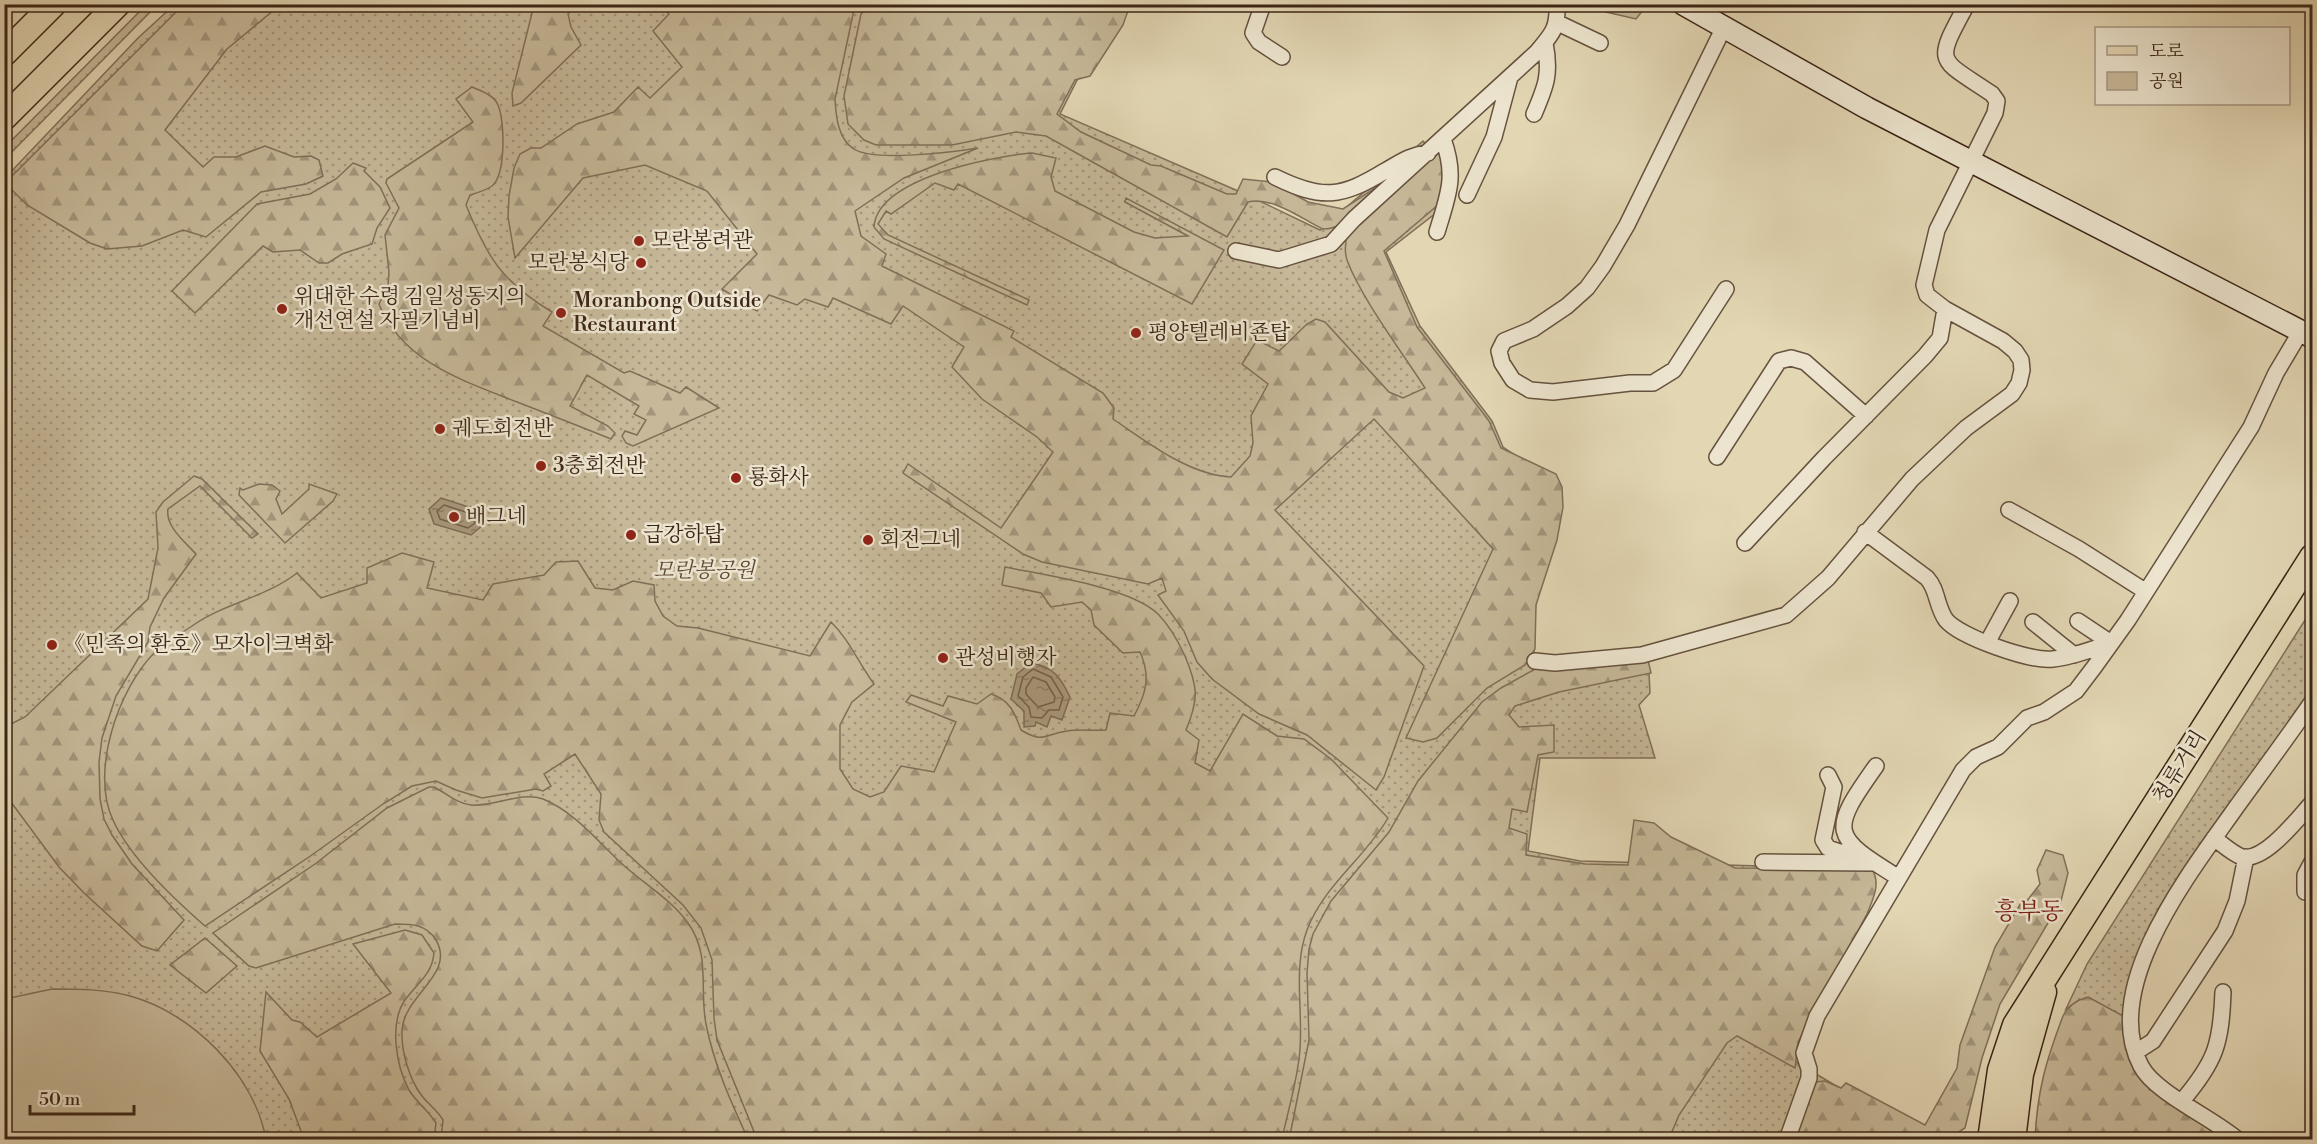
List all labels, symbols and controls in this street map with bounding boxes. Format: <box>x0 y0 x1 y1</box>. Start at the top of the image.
legend <box>2095 27 2290 105</box>
text: 도로 <box>2149 40 2184 63</box>
text: 공원 <box>2149 70 2184 93</box>
place label: 모란봉려관 <box>651 228 753 254</box>
marker: 모란봉려관 <box>632 234 646 248</box>
place label: 모란봉식당 <box>528 250 630 276</box>
marker: 모란봉식당 <box>634 256 648 270</box>
place label: 위대한 수령 김일성동지의 개선연설 자필기념비 <box>294 284 526 334</box>
place label: Moranbong Outside Restaurant <box>573 288 761 338</box>
marker: 위대한 수령 김일성동지의 개선연설 자필기념비 <box>275 302 289 316</box>
marker: Moranbong Outside Restaurant <box>554 306 568 320</box>
place label: 평양텔레비죤탑 <box>1148 320 1291 346</box>
marker: 평양텔레비죤탑 <box>1129 326 1143 340</box>
place label: 궤도회전반 <box>452 416 554 442</box>
marker: 궤도회전반 <box>433 422 447 436</box>
place label: 3충회전반 <box>553 453 646 479</box>
marker: 3충회전반 <box>534 459 548 473</box>
place label: 룡화사 <box>748 465 810 491</box>
marker: 룡화사 <box>729 471 743 485</box>
place label: 배그네 <box>466 504 527 530</box>
marker: 배그네 <box>447 510 461 524</box>
place label: 급강하탑 <box>643 522 725 548</box>
place label: 회전그네 <box>880 527 961 553</box>
marker: 급강하탑 <box>624 528 638 542</box>
marker: 회전그네 <box>861 533 875 547</box>
park label: 모란봉공원 <box>653 558 756 584</box>
place label: 《민족의 환호》모자이크벽화 <box>64 632 334 658</box>
marker: 《민족의 환호》모자이크벽화 <box>45 638 59 652</box>
place label: 관성비행자 <box>955 645 1057 671</box>
marker: 관성비행자 <box>936 651 950 665</box>
street label: 청류거리 <box>2147 726 2213 808</box>
district label: 흥부동 <box>1994 897 2064 927</box>
scale bar <box>30 1078 134 1116</box>
text: 50 m <box>39 1088 81 1111</box>

